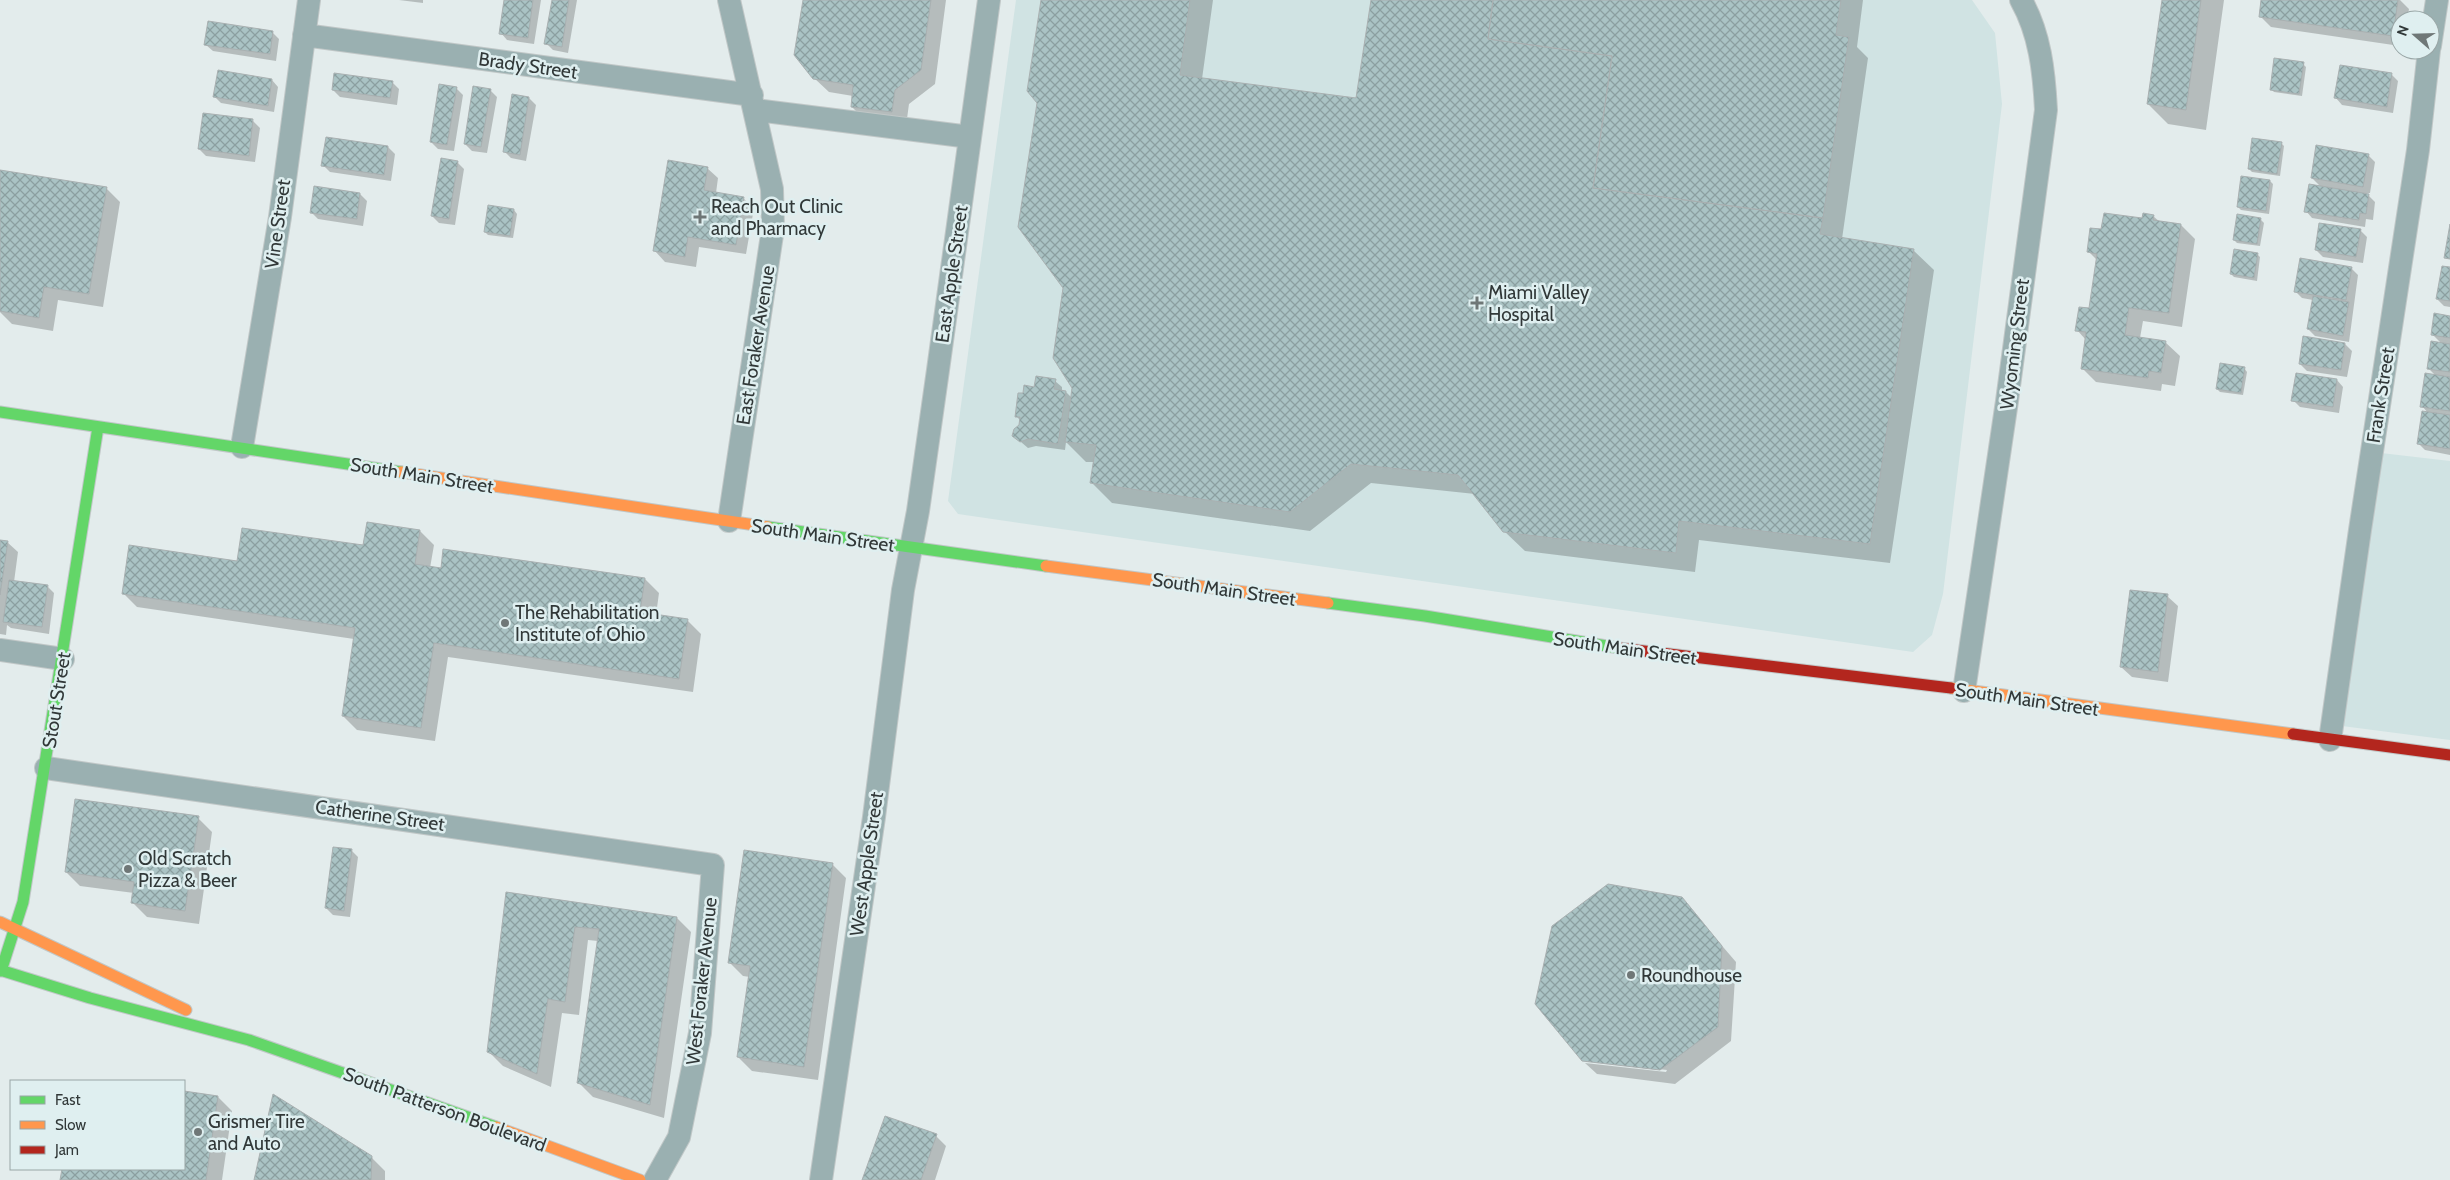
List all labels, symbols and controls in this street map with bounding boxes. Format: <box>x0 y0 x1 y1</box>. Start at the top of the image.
north arrow <box>2390 10 2440 60</box>
text: N <box>2393 23 2413 38</box>
street label: Brady Street <box>477 47 579 84</box>
street label: Vine Street <box>260 177 295 270</box>
place label: Reach Out Clinic and Pharmacy <box>711 195 843 240</box>
street label: East Apple Street <box>930 203 973 344</box>
marker: Reach Out Clinic and Pharmacy <box>693 210 707 224</box>
street label: East Foraker Avenue <box>732 263 779 426</box>
street label: Wyoming Street <box>1995 277 2034 411</box>
place label: Miami Valley Hospital <box>1488 281 1590 326</box>
marker: Miami Valley Hospital <box>1470 296 1484 310</box>
street label: Frank Street <box>2362 345 2399 444</box>
street label: South Main Street <box>349 453 496 498</box>
street label: South Main Street <box>750 514 897 557</box>
street label: South Main Street <box>1151 568 1298 611</box>
place label: The Rehabilitation Institute of Ohio <box>515 601 659 646</box>
marker: The Rehabilitation Institute of Ohio <box>499 617 511 629</box>
street label: South Main Street <box>1552 627 1699 670</box>
street label: Stout Street <box>38 650 76 750</box>
street label: South Main Street <box>1954 678 2101 721</box>
street label: West Apple Street <box>845 790 888 938</box>
street label: Catherine Street <box>314 795 447 836</box>
place label: Old Scratch Pizza & Beer <box>138 847 237 892</box>
marker: Old Scratch Pizza & Beer <box>122 863 134 875</box>
street label: West Foraker Avenue <box>681 896 722 1066</box>
place label: Roundhouse <box>1641 964 1742 987</box>
marker: Roundhouse <box>1625 969 1637 981</box>
street label: South Patterson Boulevard <box>340 1062 549 1157</box>
legend <box>10 1080 185 1170</box>
text: Fast <box>55 1091 80 1109</box>
place label: Grismer Tire and Auto <box>208 1110 305 1155</box>
text: Slow <box>55 1116 86 1134</box>
marker: Grismer Tire and Auto <box>192 1126 204 1138</box>
text: Jam <box>54 1141 79 1159</box>

